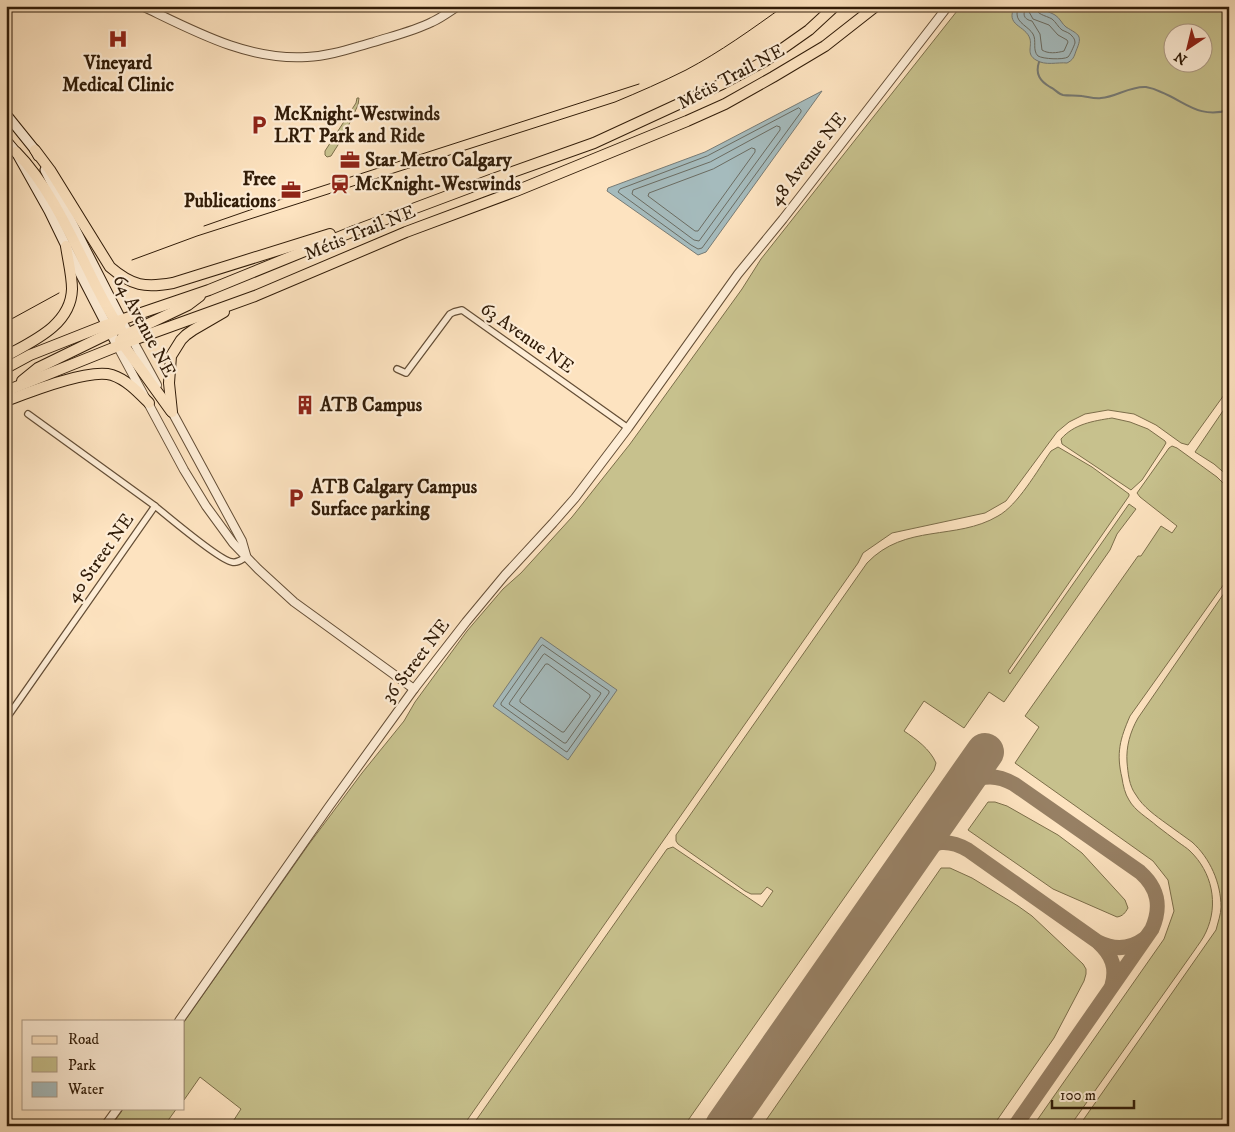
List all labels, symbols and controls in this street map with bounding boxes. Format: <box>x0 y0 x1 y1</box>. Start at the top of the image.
north arrow <box>1162 22 1212 72</box>
hospital icon: Vineyard Medical Clinic <box>107 28 129 50</box>
street label: Métis Trail NE <box>674 39 788 115</box>
text: N <box>1171 47 1191 69</box>
place label: Vineyard Medical Clinic <box>62 52 174 97</box>
place label: McKnight-Westwinds LRT Park and Ride <box>274 103 440 148</box>
street label: 48 Avenue NE <box>764 108 852 210</box>
parking icon: McKnight-Westwinds LRT Park and Ride <box>248 114 270 136</box>
office icon: Star Metro Calgary <box>339 149 361 171</box>
place label: Star Metro Calgary <box>365 149 512 172</box>
place label: Free Publications <box>184 168 277 213</box>
station icon: McKnight-Westwinds <box>329 173 351 195</box>
place label: McKnight-Westwinds <box>355 173 521 196</box>
office icon: Free Publications <box>280 179 302 201</box>
street label: Métis Trail NE <box>301 200 419 266</box>
street label: 64 Avenue NE <box>107 271 181 381</box>
street label: 63 Avenue NE <box>476 297 578 379</box>
building icon: ATB Campus <box>294 394 316 416</box>
place label: ATB Campus <box>319 394 423 417</box>
place label: ATB Calgary Campus Surface parking <box>310 476 478 521</box>
parking icon: ATB Calgary Campus Surface parking <box>285 487 307 509</box>
street label: 40 Street NE <box>61 509 139 607</box>
street label: 36 Street NE <box>377 614 455 708</box>
legend <box>22 1020 185 1110</box>
text: Road <box>68 1030 100 1049</box>
text: Park <box>68 1056 97 1075</box>
scale bar <box>1052 1077 1135 1109</box>
text: Water <box>67 1080 104 1099</box>
text: 100 m <box>1060 1086 1096 1105</box>

